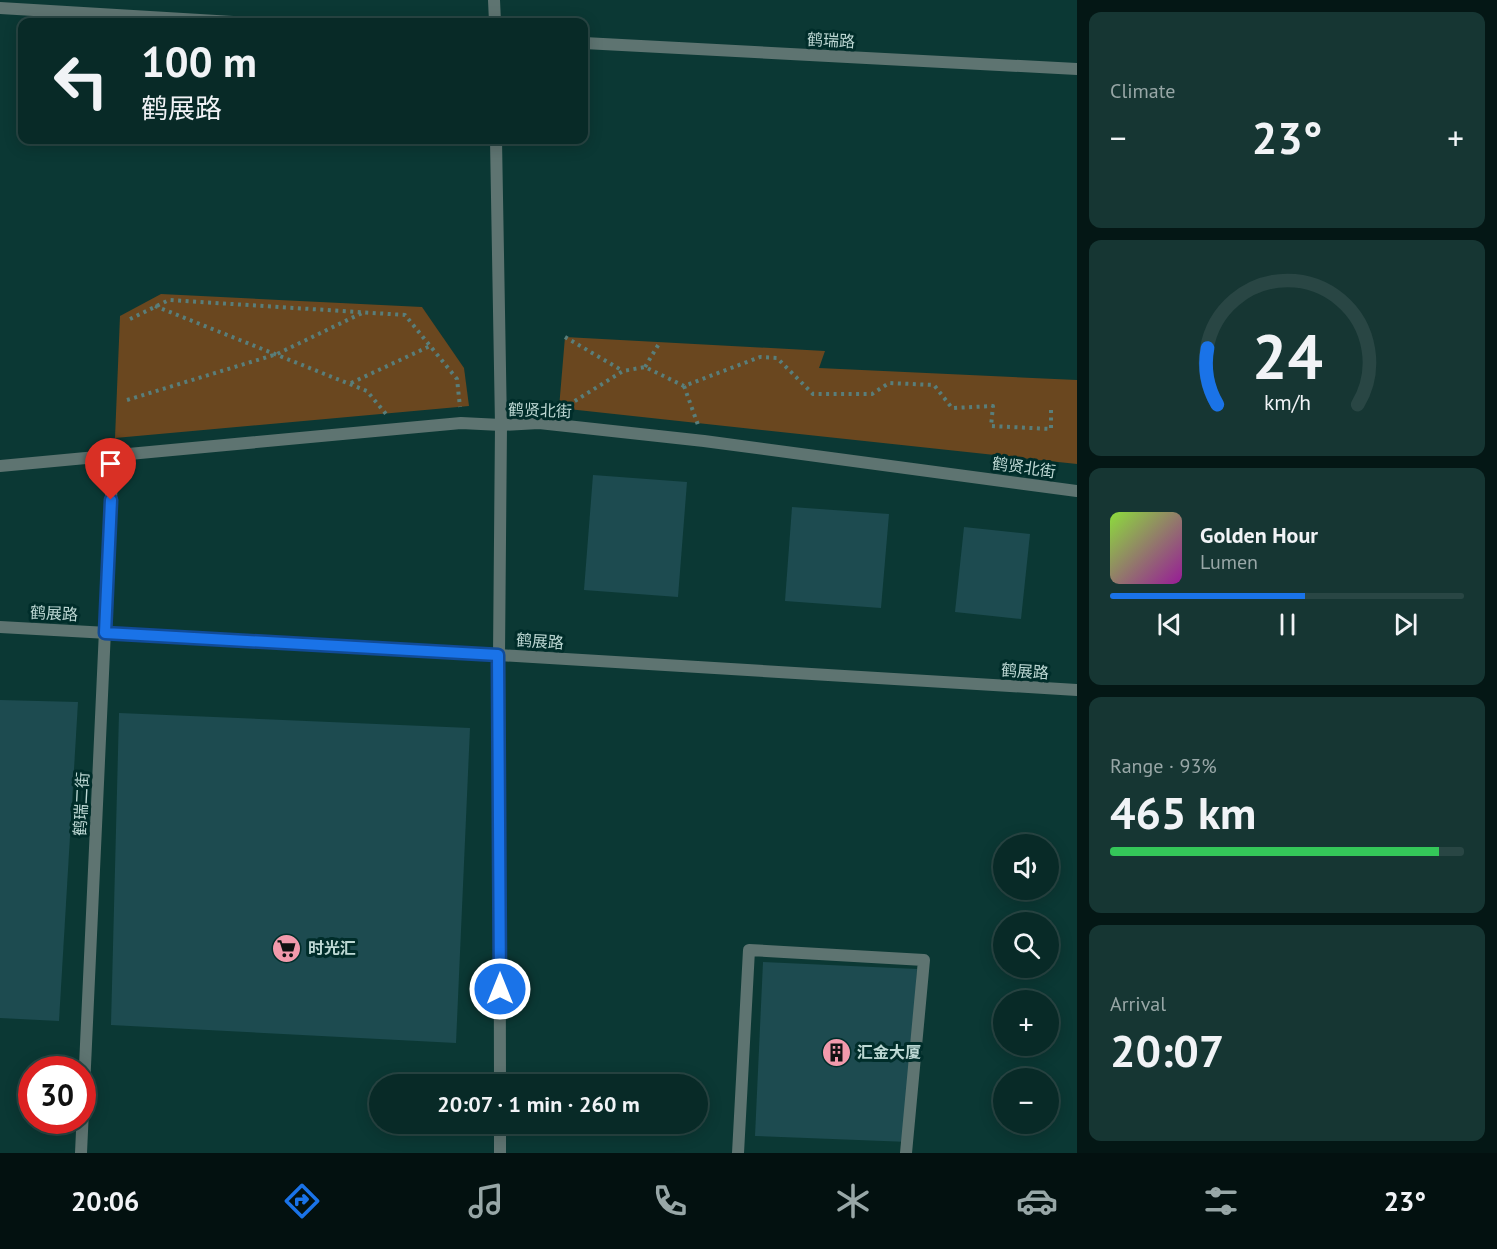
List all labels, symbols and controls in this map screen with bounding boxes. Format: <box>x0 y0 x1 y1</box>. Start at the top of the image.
street label: 鹤瑞路 <box>807 29 855 51</box>
text: 100 m <box>141 34 257 89</box>
icon: left <box>42 42 120 120</box>
text: Climate <box>1110 78 1176 104</box>
text: 鹤展路 <box>141 91 222 125</box>
text: 23° <box>1252 108 1322 166</box>
text: − <box>1110 116 1127 159</box>
text: + <box>1447 116 1464 159</box>
text: 24 <box>1252 315 1322 396</box>
text: km/h <box>1263 389 1310 417</box>
street label: 鹤贤北街 <box>508 399 572 421</box>
pin <box>85 438 136 500</box>
icon: arrive <box>94 447 127 480</box>
street label: 鹤贤北街 <box>991 453 1057 481</box>
text: Golden Hour <box>1200 521 1318 549</box>
text: Lumen <box>1200 549 1258 575</box>
street label: 鹤展路 <box>30 602 78 624</box>
icon: previous <box>1153 608 1186 641</box>
icon: pause <box>1271 608 1304 641</box>
icon: next <box>1389 608 1422 641</box>
street label: 鹤展路 <box>515 629 565 653</box>
street label: 鹤展路 <box>1000 659 1050 683</box>
text: Range · 93% <box>1110 753 1217 779</box>
street label: 鹤瑞二街 <box>69 772 93 836</box>
text: 465 km <box>1110 783 1256 841</box>
map controls <box>993 834 1059 1134</box>
button: sound <box>993 834 1059 900</box>
button: search <box>993 912 1059 978</box>
supermarket icon: 时光汇 <box>271 932 303 964</box>
place label: 时光汇 <box>308 938 356 958</box>
position arrow <box>468 957 532 1021</box>
button: + <box>993 990 1059 1056</box>
text: Arrival <box>1110 991 1166 1017</box>
text: 20:07 <box>1110 1021 1224 1079</box>
building icon: 汇金大厦 <box>820 1036 852 1068</box>
place label: 汇金大厦 <box>857 1042 921 1062</box>
speed limit sign: 30 <box>18 1056 96 1134</box>
button: − <box>993 1068 1059 1134</box>
text: 20:07 · 1 min · 260 m <box>437 1090 640 1118</box>
icon: directions <box>281 1180 323 1222</box>
icon: music <box>465 1180 507 1222</box>
icon: phone <box>649 1180 691 1222</box>
icon: climate <box>832 1180 874 1222</box>
icon: car <box>1016 1180 1058 1222</box>
icon: filters <box>1200 1180 1242 1222</box>
text: 20:06 <box>71 1184 139 1218</box>
text: 23° <box>1384 1184 1426 1218</box>

